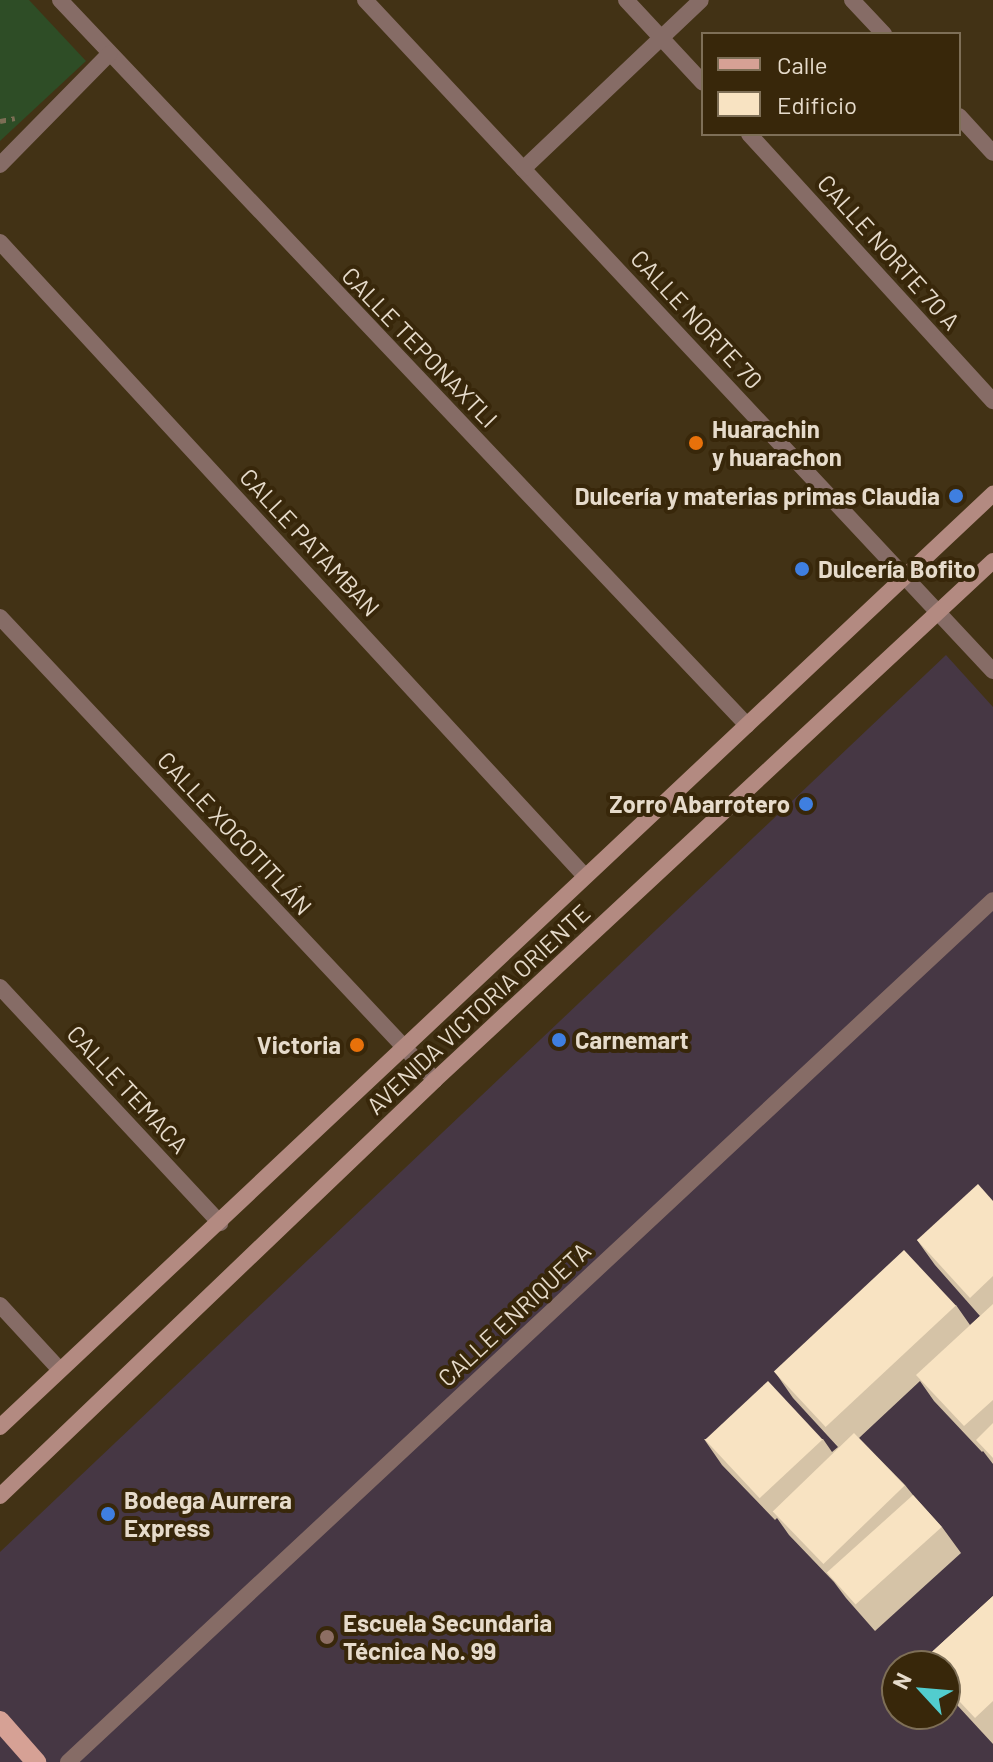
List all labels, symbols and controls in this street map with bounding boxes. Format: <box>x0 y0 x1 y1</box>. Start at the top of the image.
legend <box>701 32 961 136</box>
text: Calle <box>777 50 828 79</box>
text: Edificio <box>777 90 857 119</box>
street label: CALLE NORTE 70 A <box>812 169 966 335</box>
street label: CALLE NORTE 70 <box>625 244 769 394</box>
street label: CALLE TEPONAXTLI <box>336 261 504 433</box>
place label: Huarachin y huarachon <box>712 415 842 471</box>
marker: Huarachin y huarachon <box>687 434 705 452</box>
street label: CALLE PATAMBAN <box>234 462 386 622</box>
place label: Dulcería y materias primas Claudia <box>575 482 940 510</box>
marker: Dulcería y materias primas Claudia <box>947 487 965 505</box>
place label: Dulcería Bofito <box>818 555 976 583</box>
marker: Dulcería Bofito <box>793 560 811 578</box>
street label: CALLE XOCOTITLÁN <box>152 745 318 921</box>
place label: Zorro Abarrotero <box>609 790 790 818</box>
marker: Zorro Abarrotero <box>797 795 815 813</box>
street label: AVENIDA VICTORIA ORIENTE <box>360 898 596 1120</box>
street label: CALLE TEMACA <box>61 1019 195 1159</box>
place label: Carnemart <box>575 1026 689 1054</box>
place label: Victoria <box>257 1031 341 1059</box>
marker: Carnemart <box>550 1031 568 1049</box>
marker: Victoria <box>348 1036 366 1054</box>
street label: CALLE ENRIQUETA <box>432 1236 596 1392</box>
place label: Bodega Aurrera Express <box>124 1486 292 1542</box>
marker: Bodega Aurrera Express <box>99 1505 117 1523</box>
place label: Escuela Secundaria Técnica No. 99 <box>343 1609 552 1665</box>
marker: Escuela Secundaria Técnica No. 99 <box>318 1628 336 1646</box>
north arrow <box>881 1650 961 1730</box>
text: N <box>886 1668 916 1693</box>

